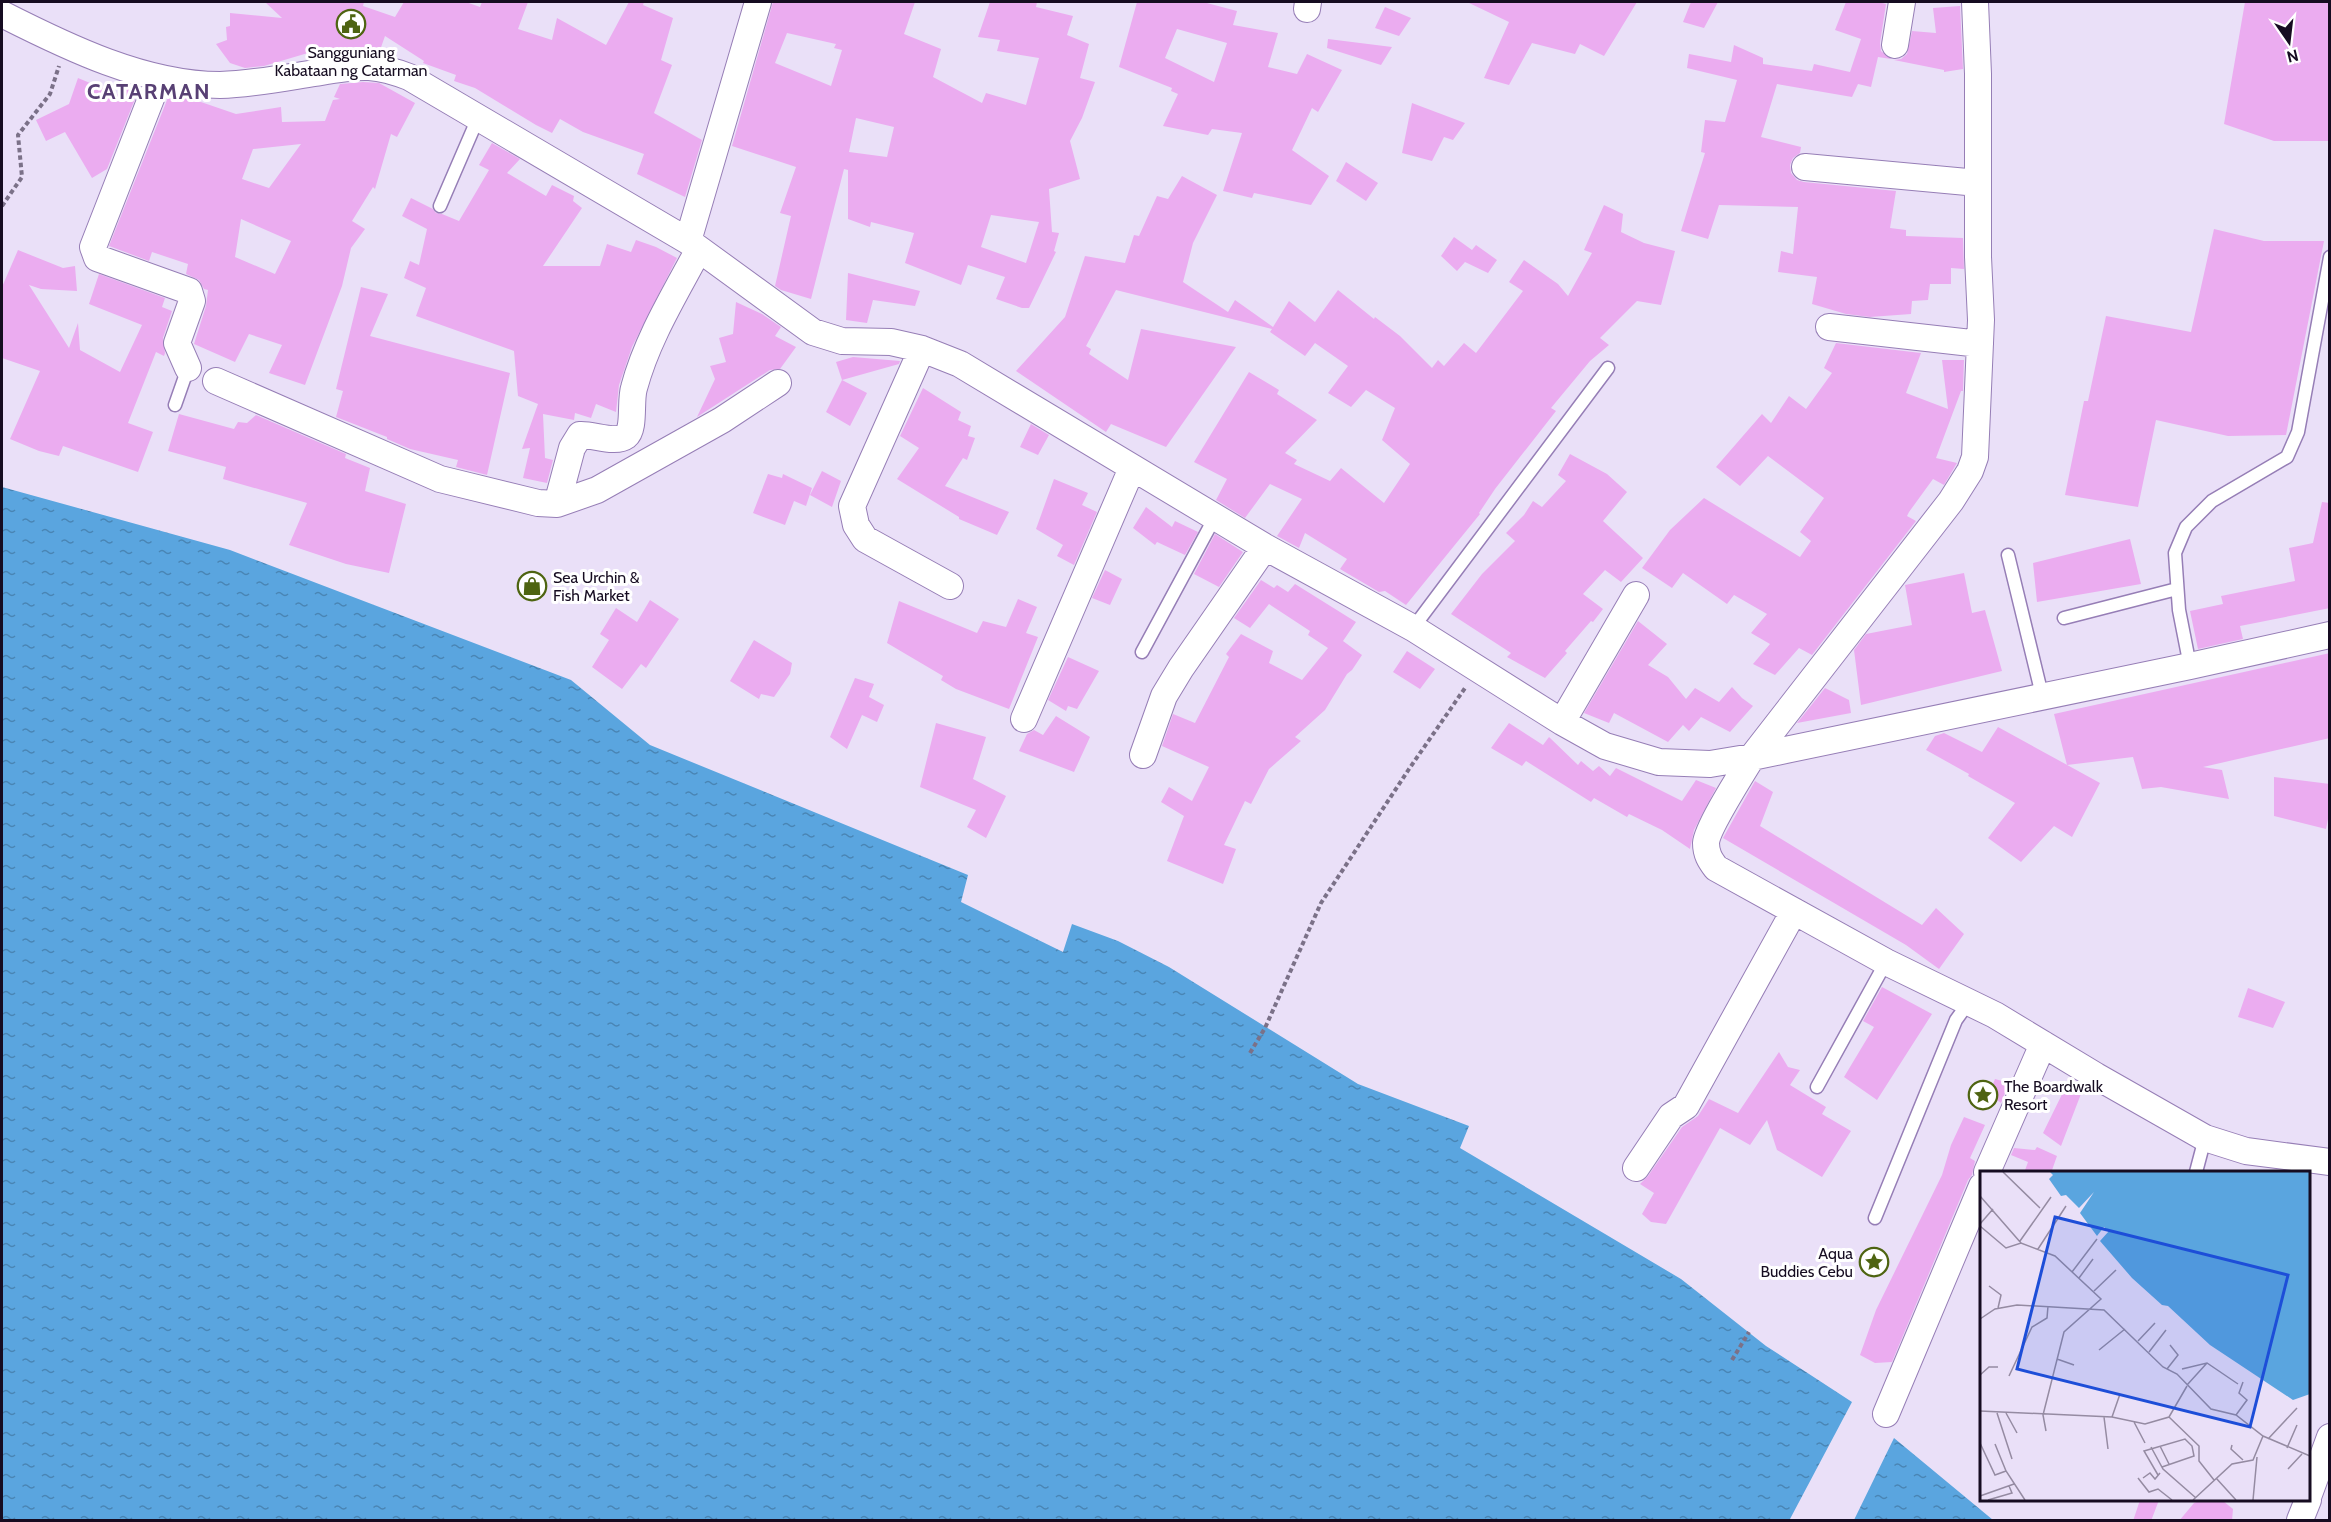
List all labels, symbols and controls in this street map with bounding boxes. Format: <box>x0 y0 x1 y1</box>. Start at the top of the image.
public building icon: Sangguniang Kabataan ng Catarman <box>335 8 367 40</box>
north arrow <box>2259 12 2319 72</box>
place label: Sangguniang Kabataan ng Catarman <box>274 43 428 80</box>
text: N <box>2285 45 2300 67</box>
district label: CATARMAN <box>87 78 211 105</box>
place label: Sea Urchin & Fish Market <box>553 568 640 605</box>
shop icon: Sea Urchin & Fish Market <box>516 570 548 602</box>
place label: The Boardwalk Resort <box>2004 1077 2104 1114</box>
place icon: The Boardwalk Resort <box>1967 1079 1999 1111</box>
inset map <box>1980 1171 2310 1501</box>
place label: Aqua Buddies Cebu <box>1760 1244 1853 1281</box>
place icon: Aqua Buddies Cebu <box>1858 1246 1890 1278</box>

